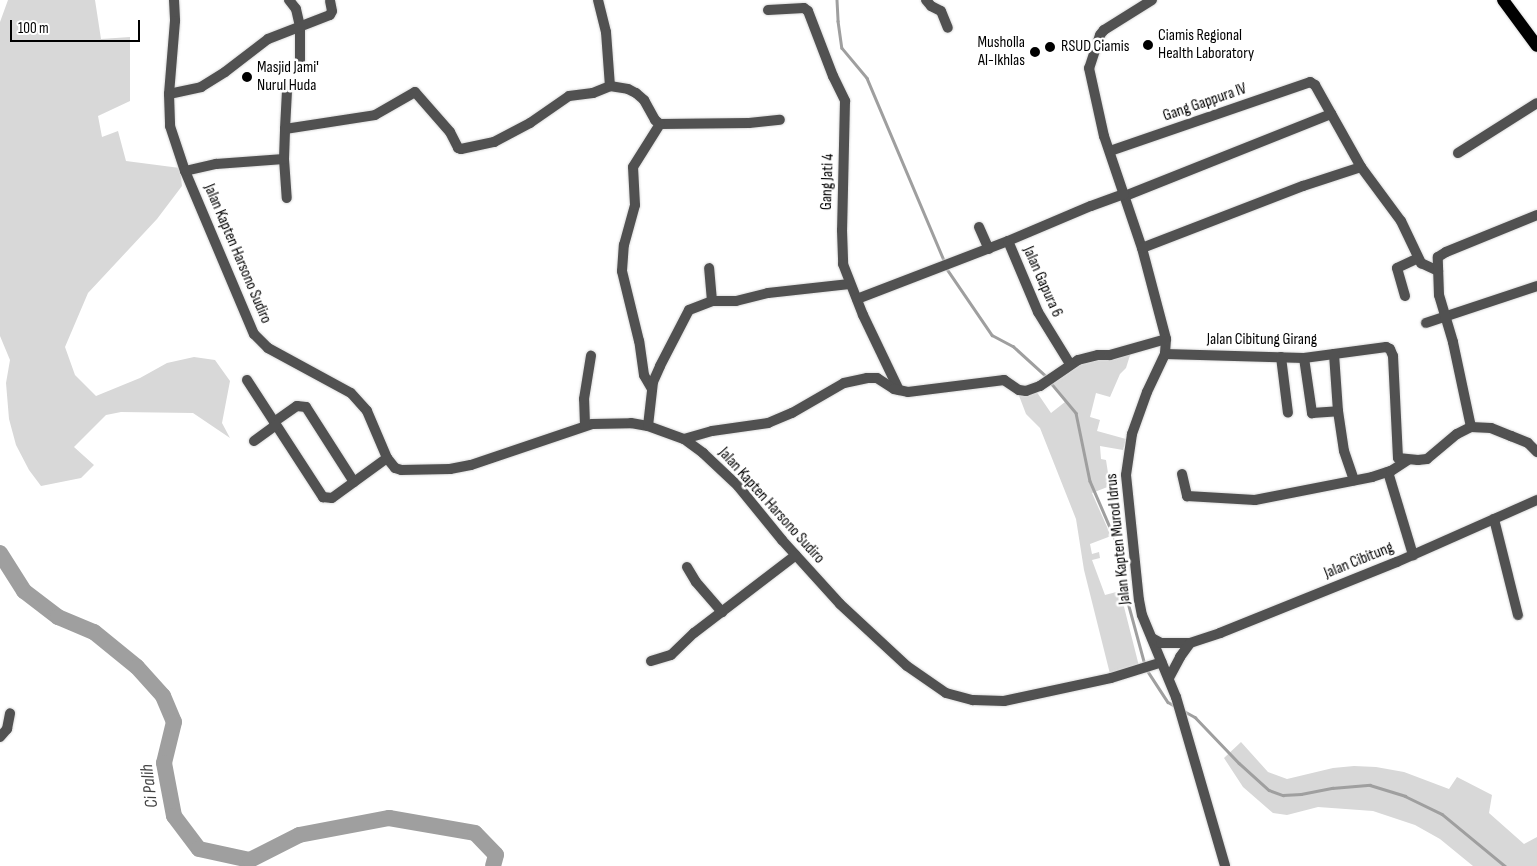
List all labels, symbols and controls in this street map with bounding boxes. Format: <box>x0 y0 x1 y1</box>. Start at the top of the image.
scale bar <box>12 10 142 42</box>
text: 100 m <box>18 19 49 38</box>
place label: Ciamis Regional Health Laboratory <box>1158 26 1254 64</box>
place label: Musholla Al-Ikhlas <box>977 33 1025 71</box>
place label: RSUD Ciamis <box>1061 37 1129 57</box>
marker: Ciamis Regional Health Laboratory <box>1142 39 1154 51</box>
marker: RSUD Ciamis <box>1043 40 1057 54</box>
marker: Musholla Al-Ikhlas <box>1029 46 1041 58</box>
place label: Masjid Jami' Nurul Huda <box>257 58 319 96</box>
marker: Masjid Jami' Nurul Huda <box>241 71 253 83</box>
street label: Gang Gappura IV <box>1161 80 1249 126</box>
street label: Gang Jati 4 <box>817 153 839 211</box>
street label: Jalan Kapten Harsono Sudiro <box>199 181 275 327</box>
street label: Jalan Gapura 6 <box>1018 244 1066 320</box>
street label: Jalan Cibitung Girang <box>1207 330 1317 350</box>
street label: Jalan Kapten Harsono Sudiro <box>714 444 828 568</box>
street label: Jalan Kapten Murod Idrus <box>1103 472 1135 606</box>
street label: Jalan Cibitung <box>1322 538 1396 584</box>
water label: Ci Palih <box>137 763 163 809</box>

